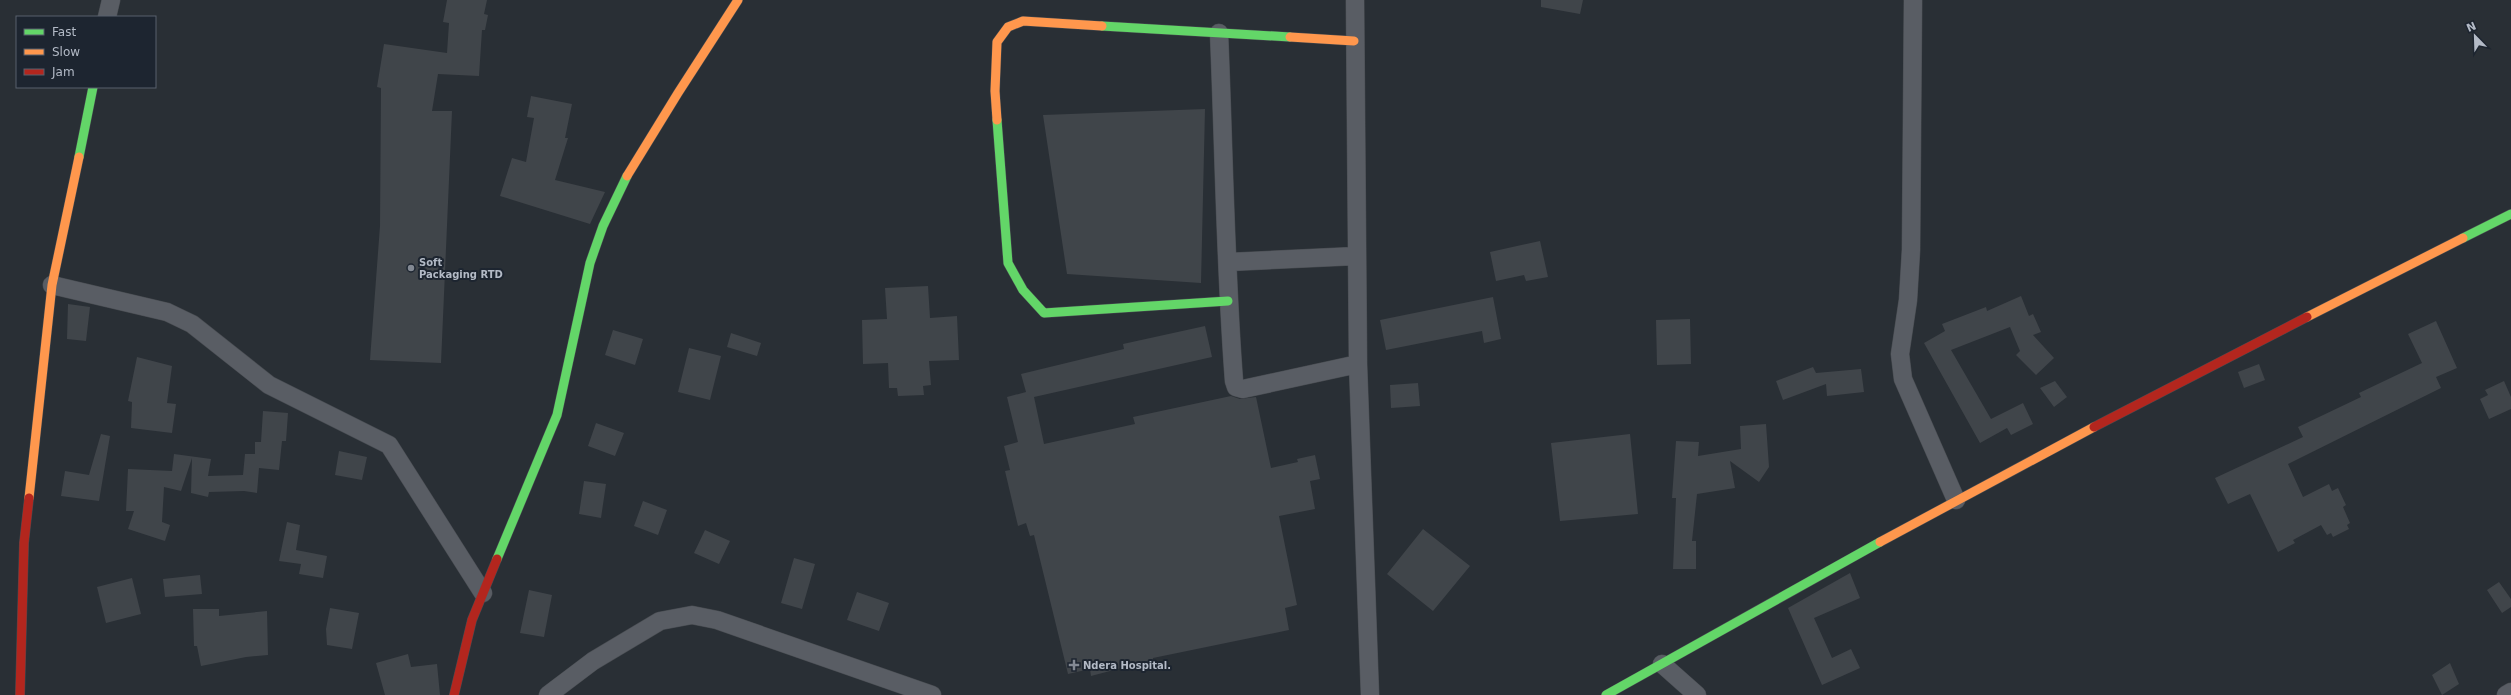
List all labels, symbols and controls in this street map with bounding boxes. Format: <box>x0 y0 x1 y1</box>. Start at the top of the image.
legend <box>16 16 156 88</box>
north arrow <box>2455 16 2495 56</box>
text: N <box>2465 19 2478 35</box>
text: Fast <box>52 25 76 39</box>
text: Slow <box>52 45 80 59</box>
text: Jam <box>51 65 75 79</box>
place label: Soft Packaging RTD <box>419 257 503 280</box>
marker: Soft Packaging RTD <box>406 263 416 273</box>
marker: Ndera Hospital. <box>1068 659 1080 671</box>
place label: Ndera Hospital. <box>1083 660 1171 671</box>

